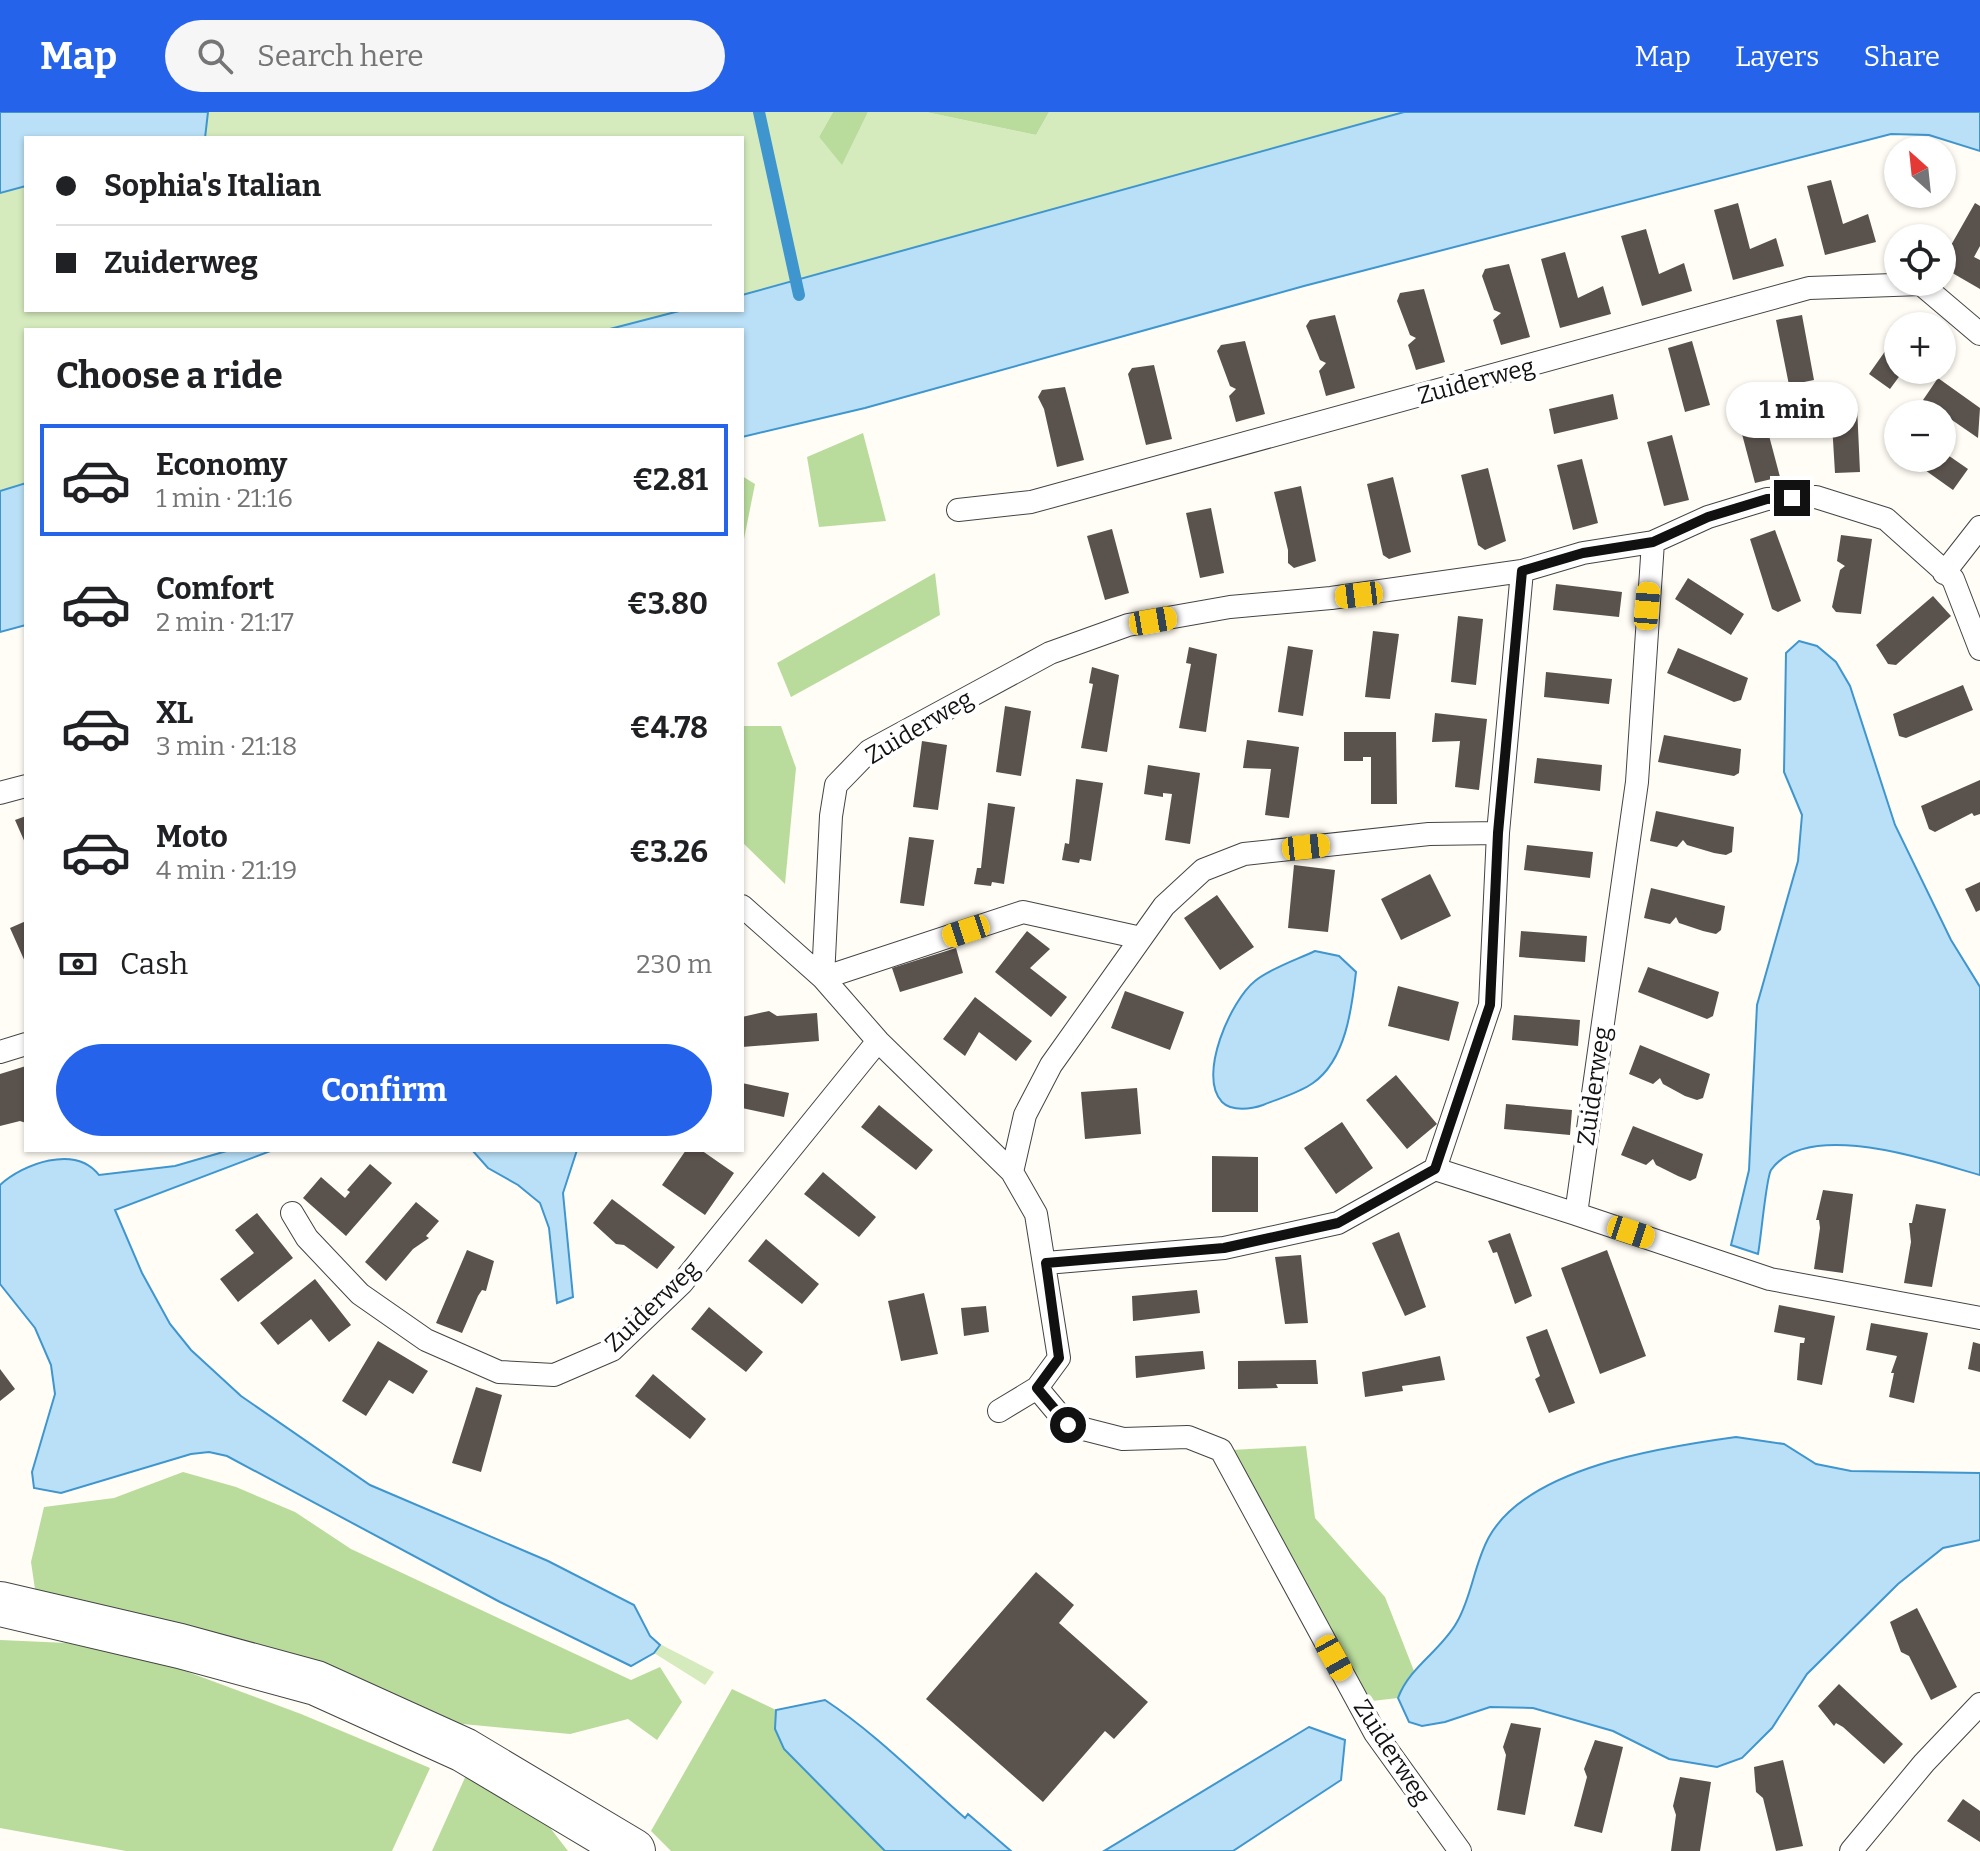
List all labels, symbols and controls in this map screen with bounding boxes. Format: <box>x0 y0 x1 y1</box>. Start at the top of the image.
search box <box>165 20 725 92</box>
text: Map <box>40 33 117 79</box>
icon: search <box>193 34 237 78</box>
text: Search here <box>257 38 424 74</box>
text: Map <box>1634 40 1691 73</box>
text: Layers <box>1735 40 1819 73</box>
text: Share <box>1863 40 1940 73</box>
north arrow <box>1884 136 1956 208</box>
map controls <box>1884 136 1956 472</box>
text: Sophia's Italian <box>104 168 321 204</box>
button: locate <box>1884 224 1956 296</box>
text: Zuiderweg <box>104 245 258 281</box>
button: + <box>1884 312 1956 384</box>
street label: Zuiderweg <box>1415 352 1537 410</box>
text: Choose a ride <box>56 354 283 398</box>
callout: 1 min <box>1726 382 1858 438</box>
text: 1 min <box>1759 394 1825 425</box>
button: − <box>1884 400 1956 472</box>
icon: car <box>60 444 132 516</box>
text: Economy <box>156 447 287 483</box>
text: €2.81 <box>632 462 708 498</box>
route end <box>1774 480 1810 516</box>
text: 1 min · 21:16 <box>156 483 293 514</box>
icon: car <box>60 568 132 640</box>
text: Comfort <box>156 571 274 607</box>
car <box>1334 580 1384 610</box>
car <box>1633 581 1661 631</box>
text: €3.80 <box>627 586 708 622</box>
car <box>1127 605 1179 637</box>
text: 2 min · 21:17 <box>156 607 294 638</box>
street label: Zuiderweg <box>860 684 978 770</box>
icon: car <box>60 692 132 764</box>
text: XL <box>156 695 193 731</box>
text: €4.78 <box>630 710 708 746</box>
text: 3 min · 21:18 <box>156 731 297 762</box>
icon: car <box>60 816 132 888</box>
text: Moto <box>156 819 228 855</box>
car <box>1281 833 1331 861</box>
text: €3.26 <box>630 834 708 870</box>
text: 4 min · 21:19 <box>156 855 297 886</box>
car <box>939 912 993 950</box>
icon: cash <box>56 942 100 986</box>
text: Cash <box>120 946 188 982</box>
text: 230 m <box>636 949 712 980</box>
street label: Zuiderweg <box>1572 1025 1616 1147</box>
button: Confirm <box>56 1044 712 1136</box>
car <box>1604 1213 1658 1251</box>
street label: Zuiderweg <box>599 1254 705 1358</box>
route start <box>1050 1407 1086 1443</box>
car <box>1312 1631 1356 1685</box>
street label: Zuiderweg <box>1348 1694 1436 1810</box>

